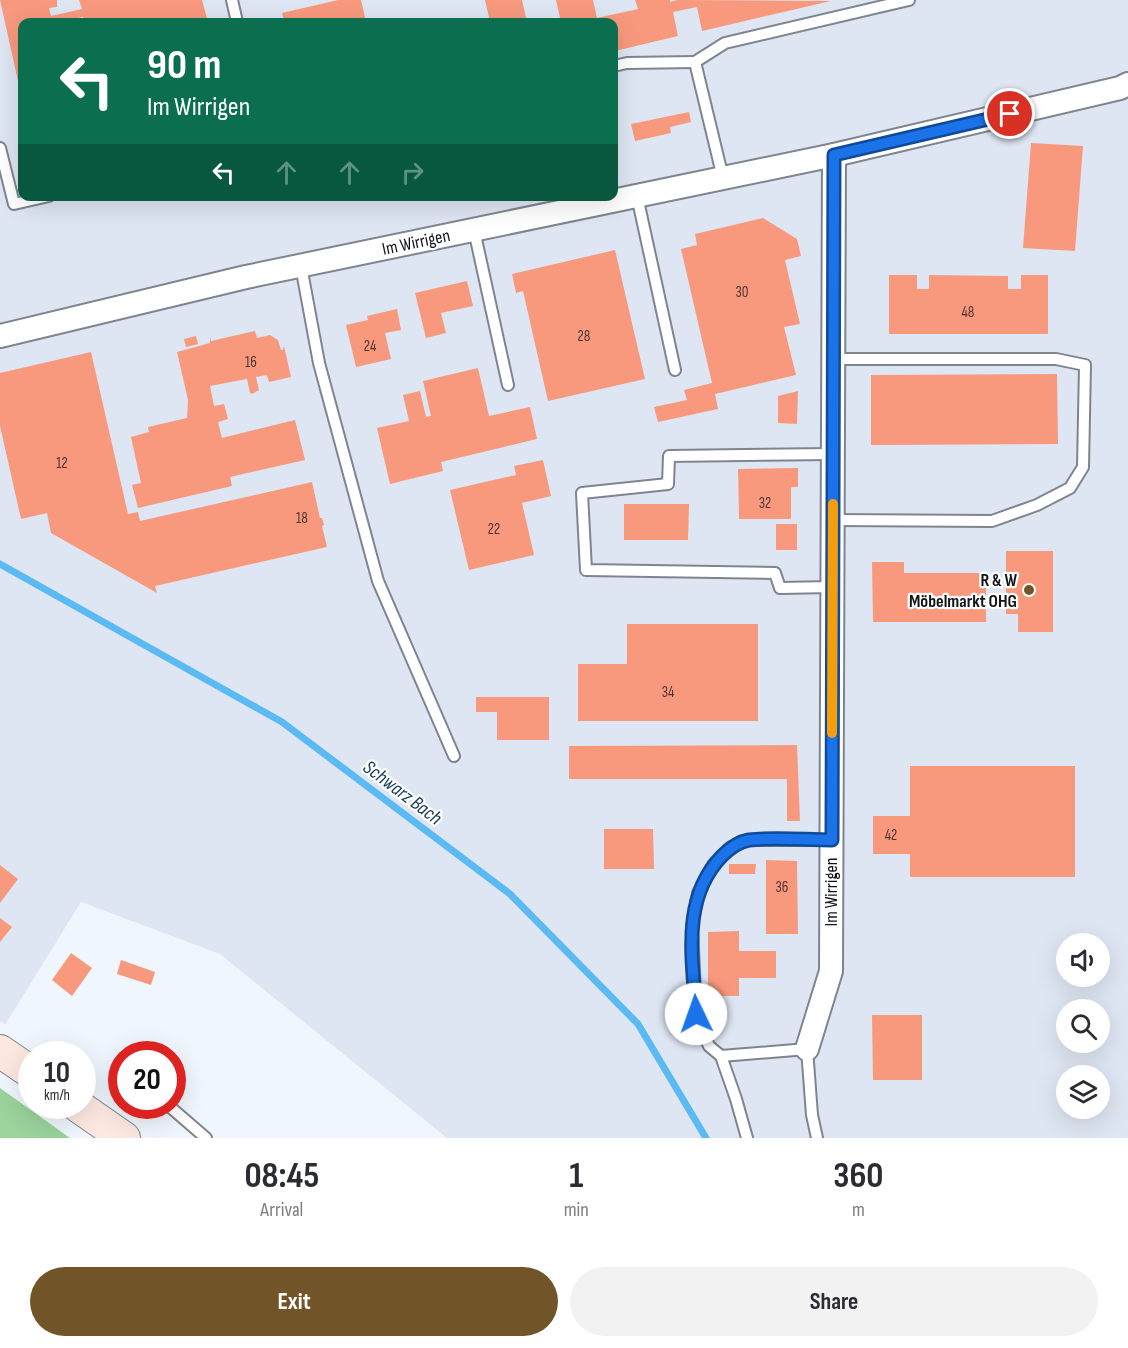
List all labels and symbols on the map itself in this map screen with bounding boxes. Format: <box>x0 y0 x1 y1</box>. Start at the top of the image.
pin <box>984 88 1035 139</box>
street label: Im Wirrigen <box>380 225 452 260</box>
house number: 30 <box>736 283 748 302</box>
house number: 48 <box>962 303 974 322</box>
house number: 28 <box>578 327 590 346</box>
house number: 24 <box>364 337 376 356</box>
house number: 16 <box>245 353 257 372</box>
house number: 12 <box>56 454 68 473</box>
house number: 32 <box>759 494 771 513</box>
house number: 18 <box>296 509 308 528</box>
house number: 22 <box>488 520 500 539</box>
place label: R & W Möbelmarkt OHG <box>909 570 1017 612</box>
marker: R & W Möbelmarkt OHG <box>1022 583 1036 597</box>
house number: 34 <box>662 683 674 702</box>
water label: Schwarz Bach <box>358 755 447 830</box>
house number: 42 <box>885 826 897 845</box>
street label: Im Wirrigen <box>821 858 842 926</box>
house number: 36 <box>776 878 788 897</box>
position arrow <box>664 982 728 1046</box>
speed limit sign: 20 <box>108 1041 186 1119</box>

